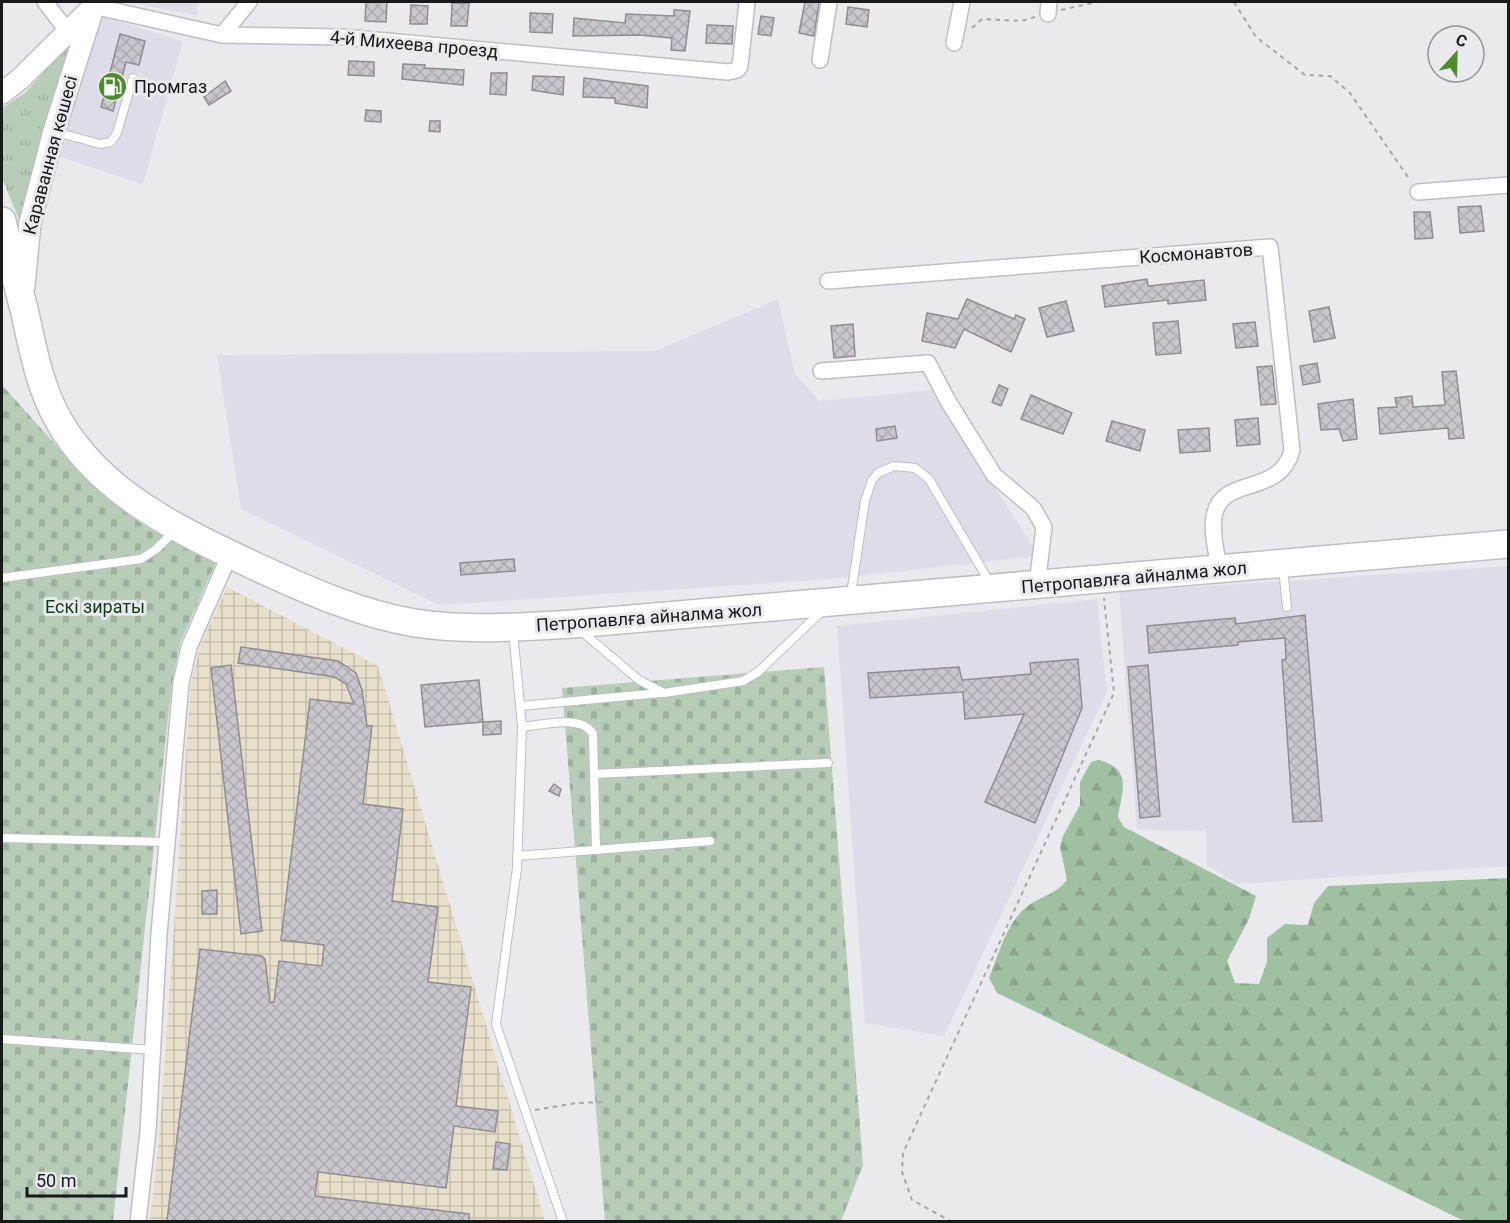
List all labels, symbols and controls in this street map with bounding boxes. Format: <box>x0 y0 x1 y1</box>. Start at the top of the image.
north arrow <box>1426 24 1486 84</box>
street label: 4-й Михеева проезд <box>329 26 499 62</box>
text: С <box>1453 30 1470 51</box>
fuel station icon: Промгаз <box>97 70 129 102</box>
street label: Караванная көшесі <box>19 73 81 237</box>
place label: Промгаз <box>134 76 207 97</box>
street label: Космонавтов <box>1138 239 1254 267</box>
street label: Петропавлға айналма жол <box>1020 557 1248 597</box>
park label: Ескі зираты <box>45 596 145 617</box>
street label: Петропавлға айналма жол <box>535 599 763 635</box>
scale bar <box>27 1160 126 1198</box>
text: 50 m <box>36 1170 76 1191</box>

